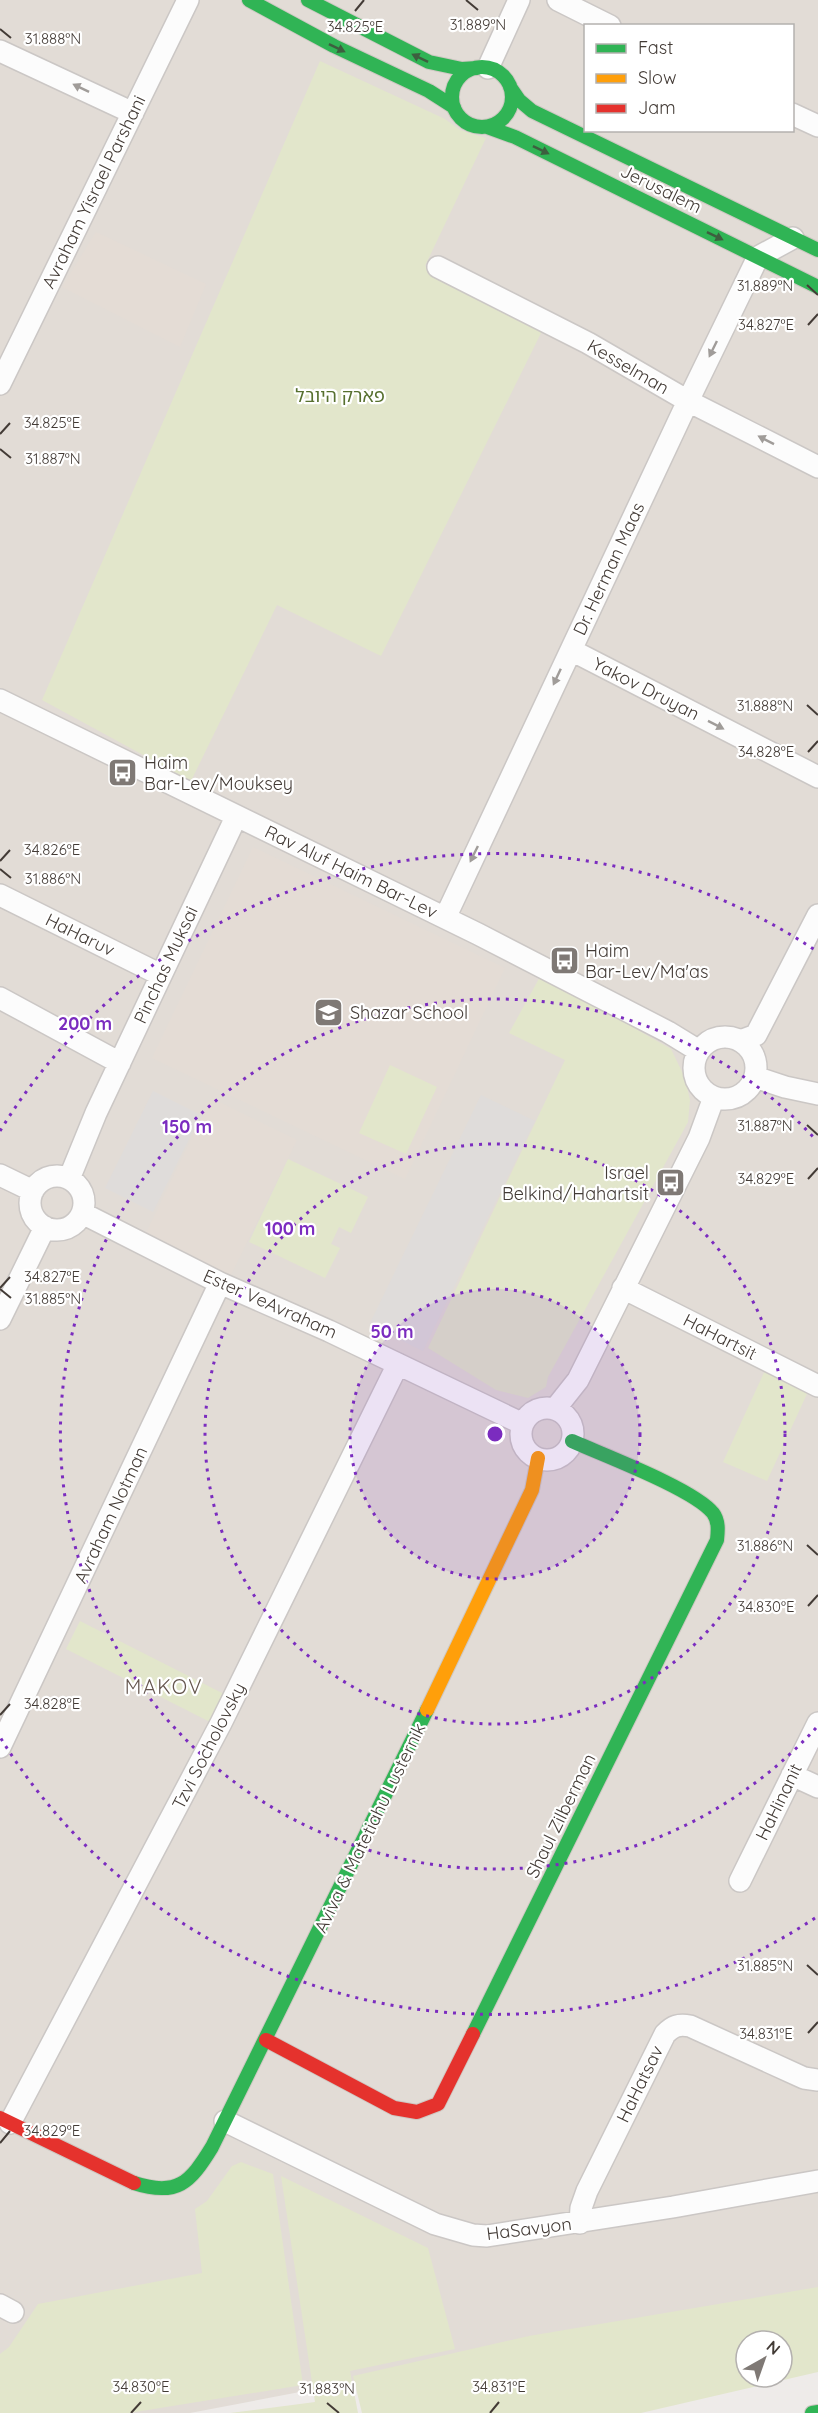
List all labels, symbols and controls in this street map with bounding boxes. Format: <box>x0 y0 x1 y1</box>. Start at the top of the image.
text: 31.889°N <box>450 15 506 34</box>
text: 34.825°E <box>327 17 383 36</box>
legend <box>584 24 794 132</box>
text: 31.888°N <box>25 29 81 48</box>
text: Fast <box>638 36 673 59</box>
one-way arrow <box>329 43 346 52</box>
one-way arrow <box>412 53 429 62</box>
text: Slow <box>638 66 676 89</box>
one-way arrow <box>72 83 89 92</box>
street label: Avraham Yisrael Parshani <box>37 91 150 292</box>
text: Jam <box>638 96 676 119</box>
one-way arrow <box>532 145 549 154</box>
street label: Jerusalem <box>617 159 706 218</box>
one-way arrow <box>707 232 724 241</box>
text: 31.889°N <box>737 276 793 295</box>
text: 34.827°E <box>738 315 794 334</box>
street label: Kesselman <box>583 334 673 399</box>
one-way arrow <box>709 341 718 358</box>
park label: פארק היובל <box>295 384 385 407</box>
text: 34.825°E <box>24 413 80 432</box>
one-way arrow <box>757 436 774 445</box>
text: 31.887°N <box>25 449 81 468</box>
street label: Dr. Herman Maas <box>568 499 649 639</box>
street label: Yakov Druyan <box>589 652 703 725</box>
one-way arrow <box>553 669 562 686</box>
text: 31.888°N <box>737 696 793 715</box>
one-way arrow <box>708 720 725 730</box>
text: 34.828°E <box>738 742 794 761</box>
place label: Haim Bar-Lev/Mouksey <box>144 751 293 795</box>
bus stop icon: Haim Bar-Lev/Mouksey <box>107 757 139 789</box>
street label: Rav Aluf Haim Bar-Lev <box>261 820 441 923</box>
text: 34.826°E <box>24 840 80 859</box>
one-way arrow <box>469 845 478 862</box>
text: 31.886°N <box>25 869 81 888</box>
street label: Pinchas Muksai <box>128 902 203 1027</box>
street label: HaHaruv <box>42 908 119 961</box>
place label: Haim Bar-Lev/Ma'as <box>585 939 708 983</box>
bus stop icon: Haim Bar-Lev/Ma'as <box>548 945 580 977</box>
school or university icon: Shazar School <box>313 997 345 1029</box>
place label: Shazar School <box>350 1001 468 1024</box>
text: 200 m <box>58 1012 112 1035</box>
text: 150 m <box>162 1115 212 1138</box>
text: 31.887°N <box>737 1116 793 1135</box>
place label: Israel Belkind/Hahartsit <box>502 1161 649 1205</box>
bus stop icon: Israel Belkind/Hahartsit <box>654 1167 686 1199</box>
text: 34.829°E <box>738 1169 794 1188</box>
text: 100 m <box>265 1217 315 1240</box>
street label: Ester VeAvraham <box>200 1264 341 1343</box>
text: 34.827°E <box>24 1267 80 1286</box>
text: 31.885°N <box>25 1289 81 1308</box>
street label: HaHartsit <box>680 1308 761 1365</box>
text: 50 m <box>370 1320 414 1343</box>
centre of rings <box>485 1424 505 1444</box>
street label: Avraham Notman <box>69 1443 152 1587</box>
text: 31.886°N <box>737 1536 793 1555</box>
text: 34.830°E <box>738 1597 794 1616</box>
district label: MAKOV <box>125 1674 203 1699</box>
street label: Tzvi Socholovsky <box>167 1678 250 1813</box>
text: 34.828°E <box>24 1694 80 1713</box>
street label: Aviva & Matetiahu Lusternik <box>309 1719 430 1936</box>
street label: Shaul Zilberman <box>520 1750 601 1882</box>
street label: HaHinanit <box>750 1760 807 1844</box>
text: 31.885°N <box>737 1956 793 1975</box>
text: 34.831°E <box>739 2024 793 2043</box>
street label: HaHatsav <box>611 2041 668 2126</box>
text: 34.829°E <box>24 2121 80 2140</box>
street label: HaSavyon <box>485 2212 573 2245</box>
north arrow <box>734 2329 794 2389</box>
text: N <box>763 2336 785 2359</box>
text: 34.830°E <box>113 2377 169 2396</box>
text: 34.831°E <box>472 2377 526 2396</box>
text: 31.883°N <box>299 2379 355 2398</box>

